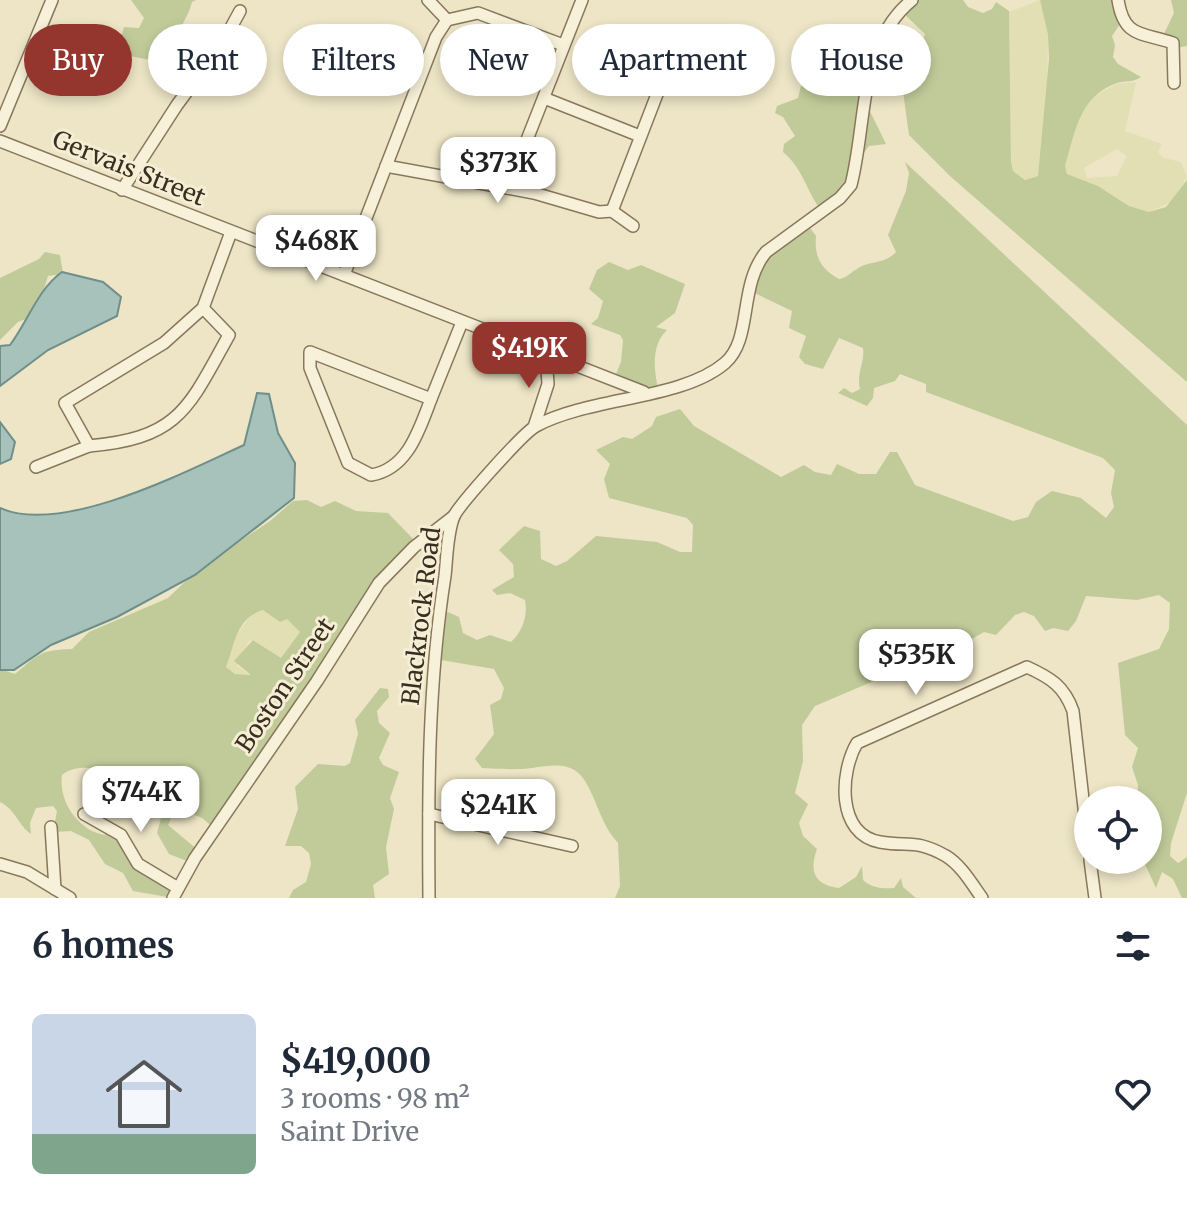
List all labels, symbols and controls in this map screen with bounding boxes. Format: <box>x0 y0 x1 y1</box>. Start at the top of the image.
chip: Buy <box>24 24 132 96</box>
chip: Rent <box>148 24 267 96</box>
chip: Filters <box>283 24 424 96</box>
chip: New <box>440 24 556 96</box>
chip: Apartment <box>572 24 775 96</box>
chip: House <box>791 24 931 96</box>
street label: Gervais Street <box>48 123 211 213</box>
pin: $373K <box>442 137 554 205</box>
text: $373K <box>459 146 537 179</box>
pin: $468K <box>260 215 372 283</box>
text: $468K <box>274 224 358 257</box>
pin: $419K <box>473 322 585 390</box>
text: $419K <box>490 331 568 364</box>
street label: Blackrock Road <box>395 525 447 707</box>
street label: Boston Street <box>229 611 342 758</box>
pin: $535K <box>860 629 972 697</box>
text: $535K <box>877 638 955 671</box>
pin: $744K <box>85 766 197 834</box>
text: $744K <box>100 775 182 808</box>
pin: $241K <box>442 779 554 847</box>
map controls <box>1074 786 1162 874</box>
button: locate <box>1074 786 1162 874</box>
text: $241K <box>459 788 537 821</box>
icon: filters <box>1111 924 1155 968</box>
text: 6 homes <box>32 925 174 967</box>
text: $419,000 <box>280 1040 431 1082</box>
icon: home <box>96 1046 192 1142</box>
icon: heart <box>1111 1072 1155 1116</box>
text: 3 rooms · 98 m² <box>280 1082 470 1115</box>
text: Saint Drive <box>280 1115 419 1148</box>

